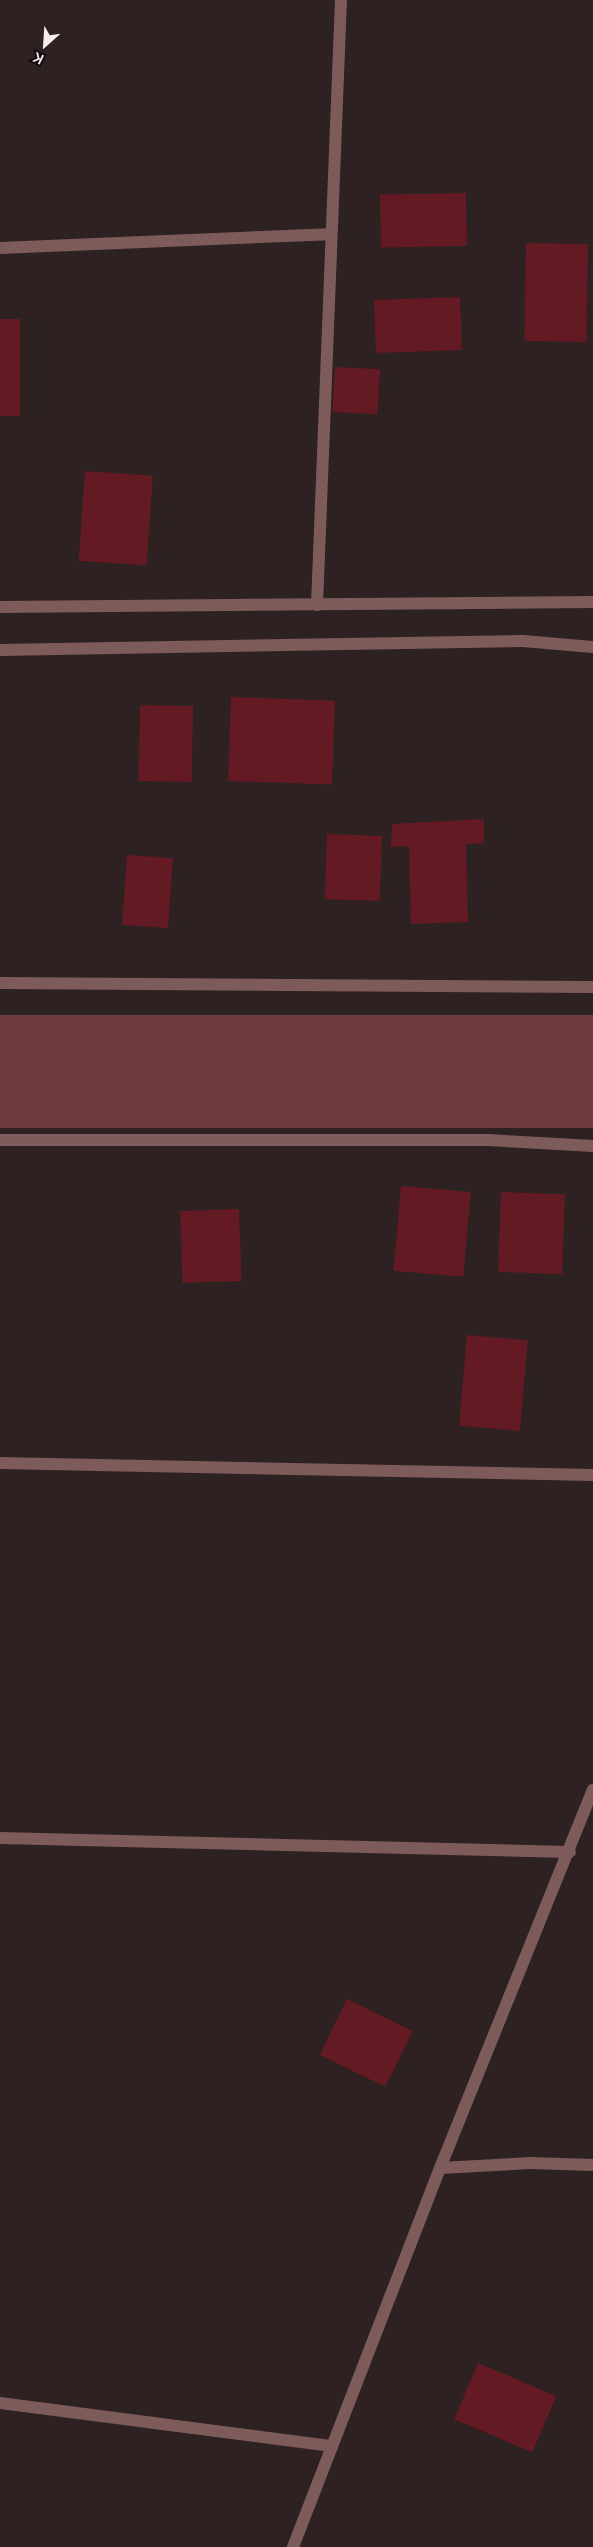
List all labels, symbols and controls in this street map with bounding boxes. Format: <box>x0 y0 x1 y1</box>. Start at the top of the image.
north arrow <box>20 20 70 70</box>
text: K <box>30 49 46 69</box>

